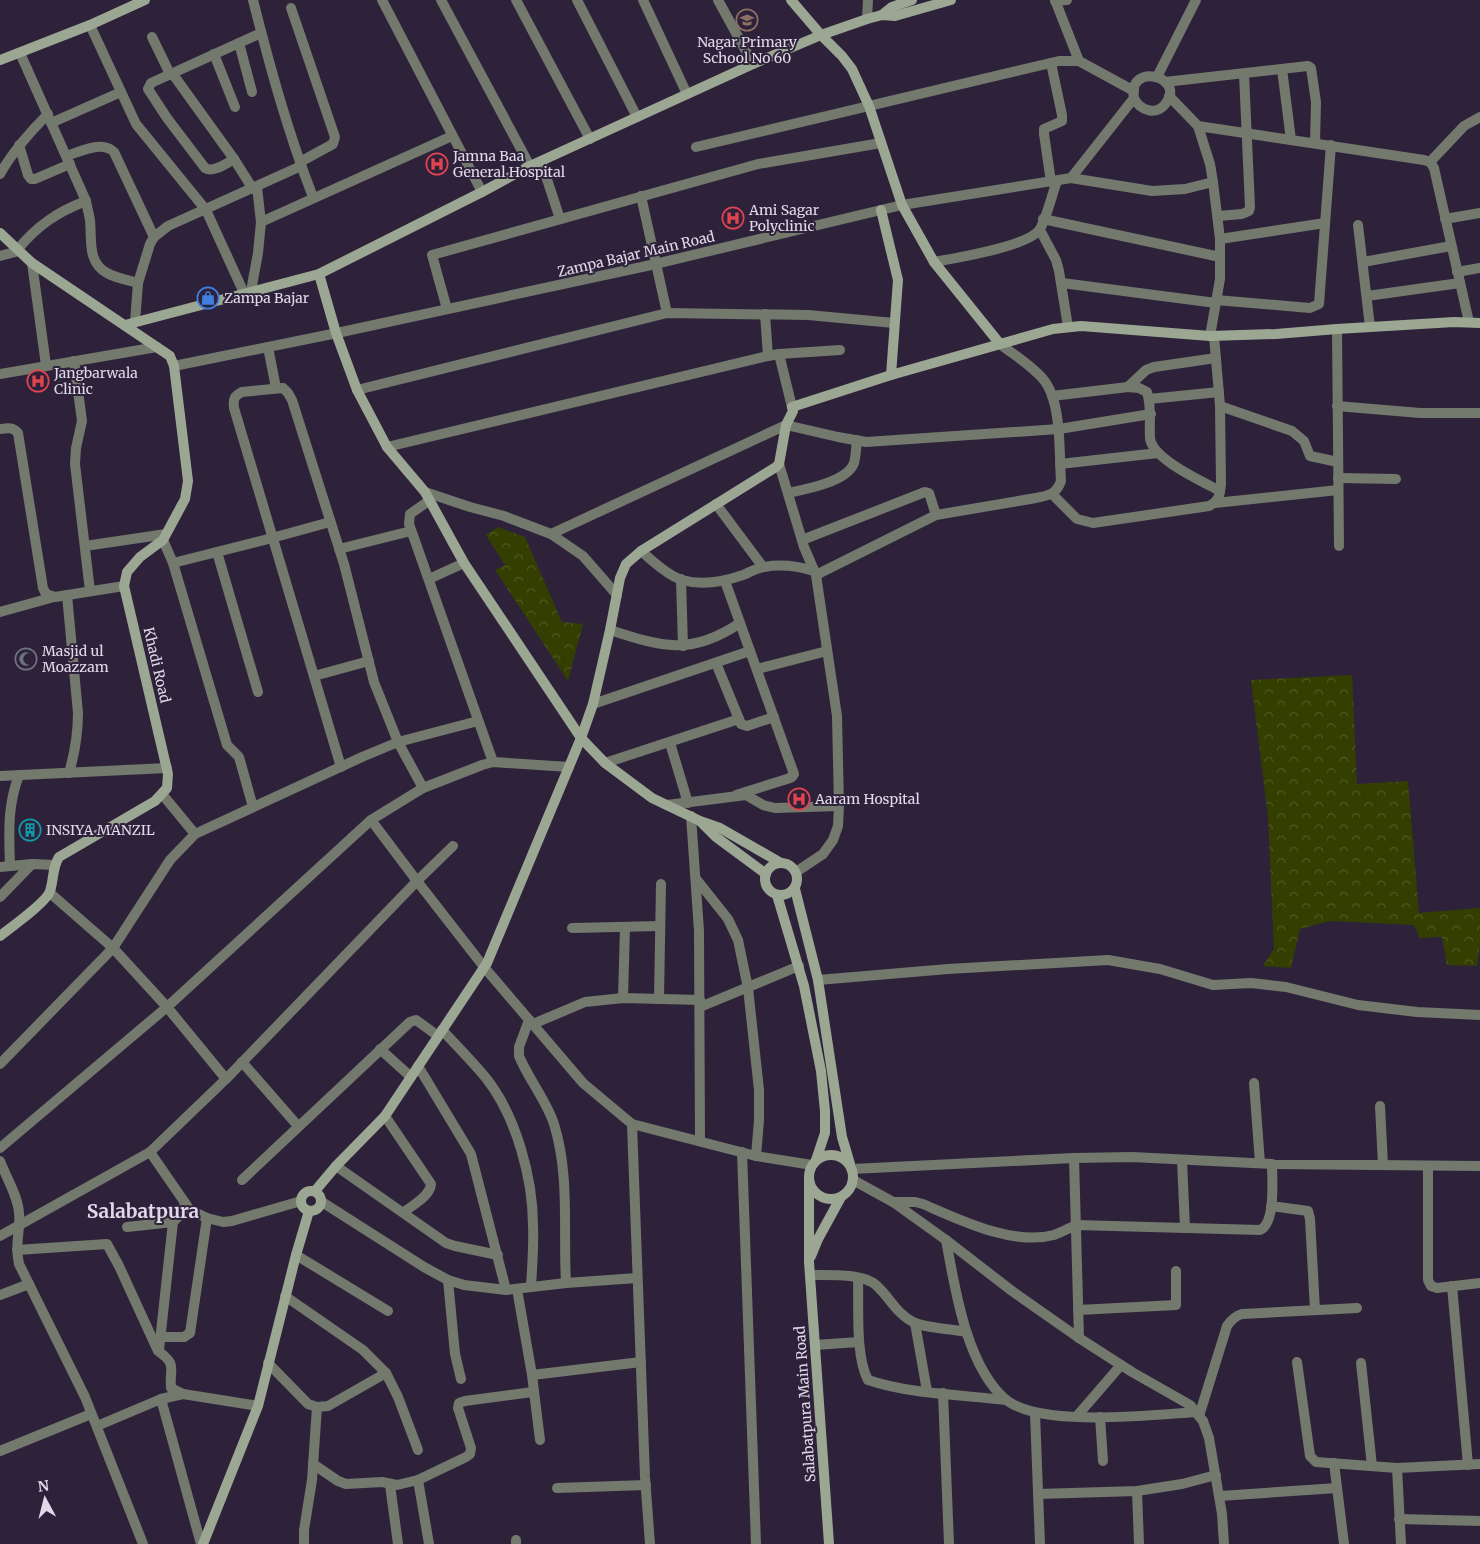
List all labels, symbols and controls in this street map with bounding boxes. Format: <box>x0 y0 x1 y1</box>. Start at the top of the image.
school or university icon: Nagar Primary School No 60 <box>735 8 759 32</box>
place label: Nagar Primary School No 60 <box>697 33 798 67</box>
place label: Jamna Baa General Hospital <box>452 147 566 181</box>
hospital icon: Jamna Baa General Hospital <box>425 152 449 176</box>
place label: Ami Sagar Polyclinic <box>748 201 819 235</box>
hospital icon: Ami Sagar Polyclinic <box>721 206 745 230</box>
street label: Zampa Bajar Main Road <box>556 227 717 281</box>
shop icon: Zampa Bajar <box>196 286 220 310</box>
place label: Zampa Bajar <box>224 289 309 307</box>
place label: Jangbarwala Clinic <box>53 364 138 398</box>
hospital icon: Jangbarwala Clinic <box>26 369 50 393</box>
street label: Khadi Road <box>140 625 175 705</box>
place label: Masjid ul Moazzam <box>42 642 109 676</box>
mosque icon: Masjid ul Moazzam <box>14 647 38 671</box>
hospital icon: Aaram Hospital <box>787 787 811 811</box>
place label: Aaram Hospital <box>814 790 920 808</box>
building icon: INSIYA MANZIL <box>18 818 42 842</box>
place label: INSIYA MANZIL <box>46 821 155 839</box>
district label: Salabatpura <box>87 1199 200 1223</box>
street label: Salabatpura Main Road <box>791 1325 819 1483</box>
north arrow <box>20 1474 70 1524</box>
text: N <box>37 1476 50 1496</box>

